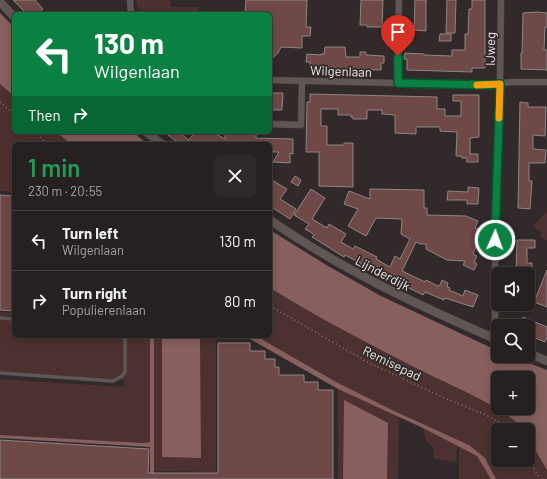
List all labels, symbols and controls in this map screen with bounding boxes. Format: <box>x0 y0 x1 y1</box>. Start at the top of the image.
pin <box>381 15 415 56</box>
icon: arrive <box>387 21 409 43</box>
text: 130 m <box>94 26 164 60</box>
icon: left <box>28 28 80 80</box>
street label: IJweg <box>482 32 498 66</box>
text: Wilgenlaan <box>94 60 180 82</box>
street label: Wilgenlaan <box>310 62 372 80</box>
icon: right <box>69 104 91 126</box>
text: Then <box>28 106 61 124</box>
text: 1 min <box>28 153 80 182</box>
button: close <box>214 155 256 197</box>
text: 230 m · 20:55 <box>28 183 102 199</box>
position arrow <box>474 219 516 261</box>
text: Turn left <box>62 224 118 242</box>
icon: left <box>28 230 50 252</box>
text: 130 m <box>219 232 256 250</box>
text: Wilgenlaan <box>62 242 124 258</box>
street label: Lijnderdijk <box>353 252 413 294</box>
map controls <box>491 267 535 467</box>
button: sound <box>491 267 535 311</box>
text: Turn right <box>62 284 127 302</box>
icon: right <box>28 290 50 312</box>
text: 80 m <box>224 292 256 310</box>
text: Populierenlaan <box>62 302 146 318</box>
button: search <box>491 319 535 363</box>
street label: Remisepad <box>360 342 424 384</box>
button: + <box>491 371 535 415</box>
button: − <box>491 423 535 467</box>

